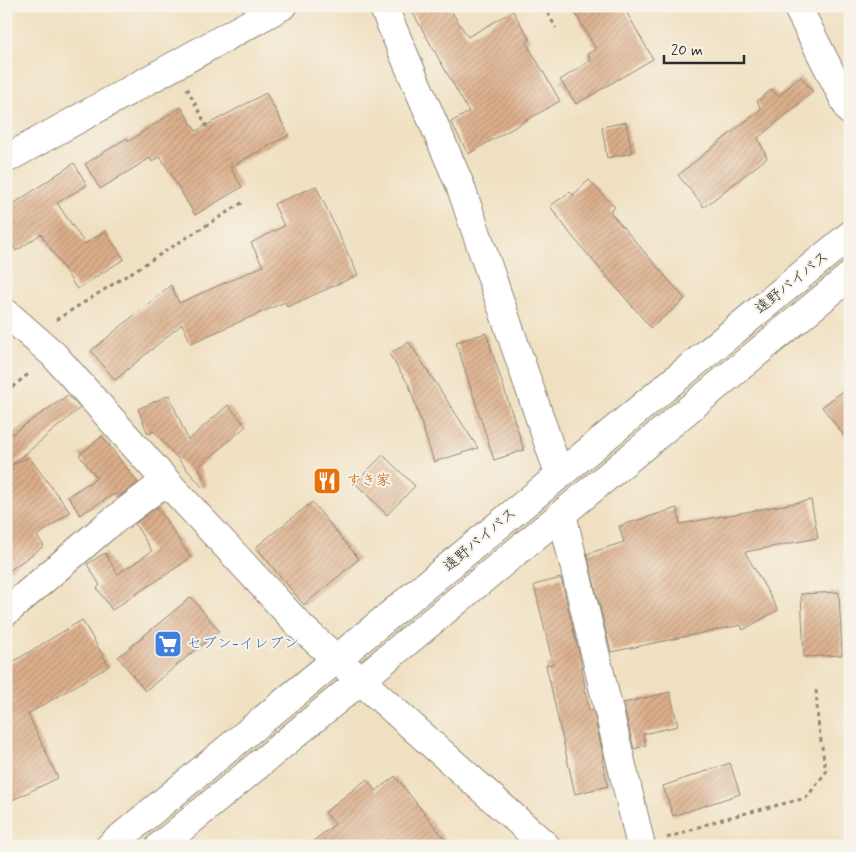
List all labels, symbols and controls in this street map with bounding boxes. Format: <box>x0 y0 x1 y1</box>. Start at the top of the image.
scale bar <box>664 32 744 64</box>
text: 20 m <box>671 41 703 61</box>
street label: 遠野バイパス <box>751 247 833 319</box>
restaurant icon: すき家 <box>312 466 342 496</box>
place label: すき家 <box>346 471 391 491</box>
street label: 遠野バイパス <box>439 504 521 576</box>
supermarket icon: セブン-イレブン <box>153 629 183 659</box>
place label: セブン-イレブン <box>187 634 299 654</box>

